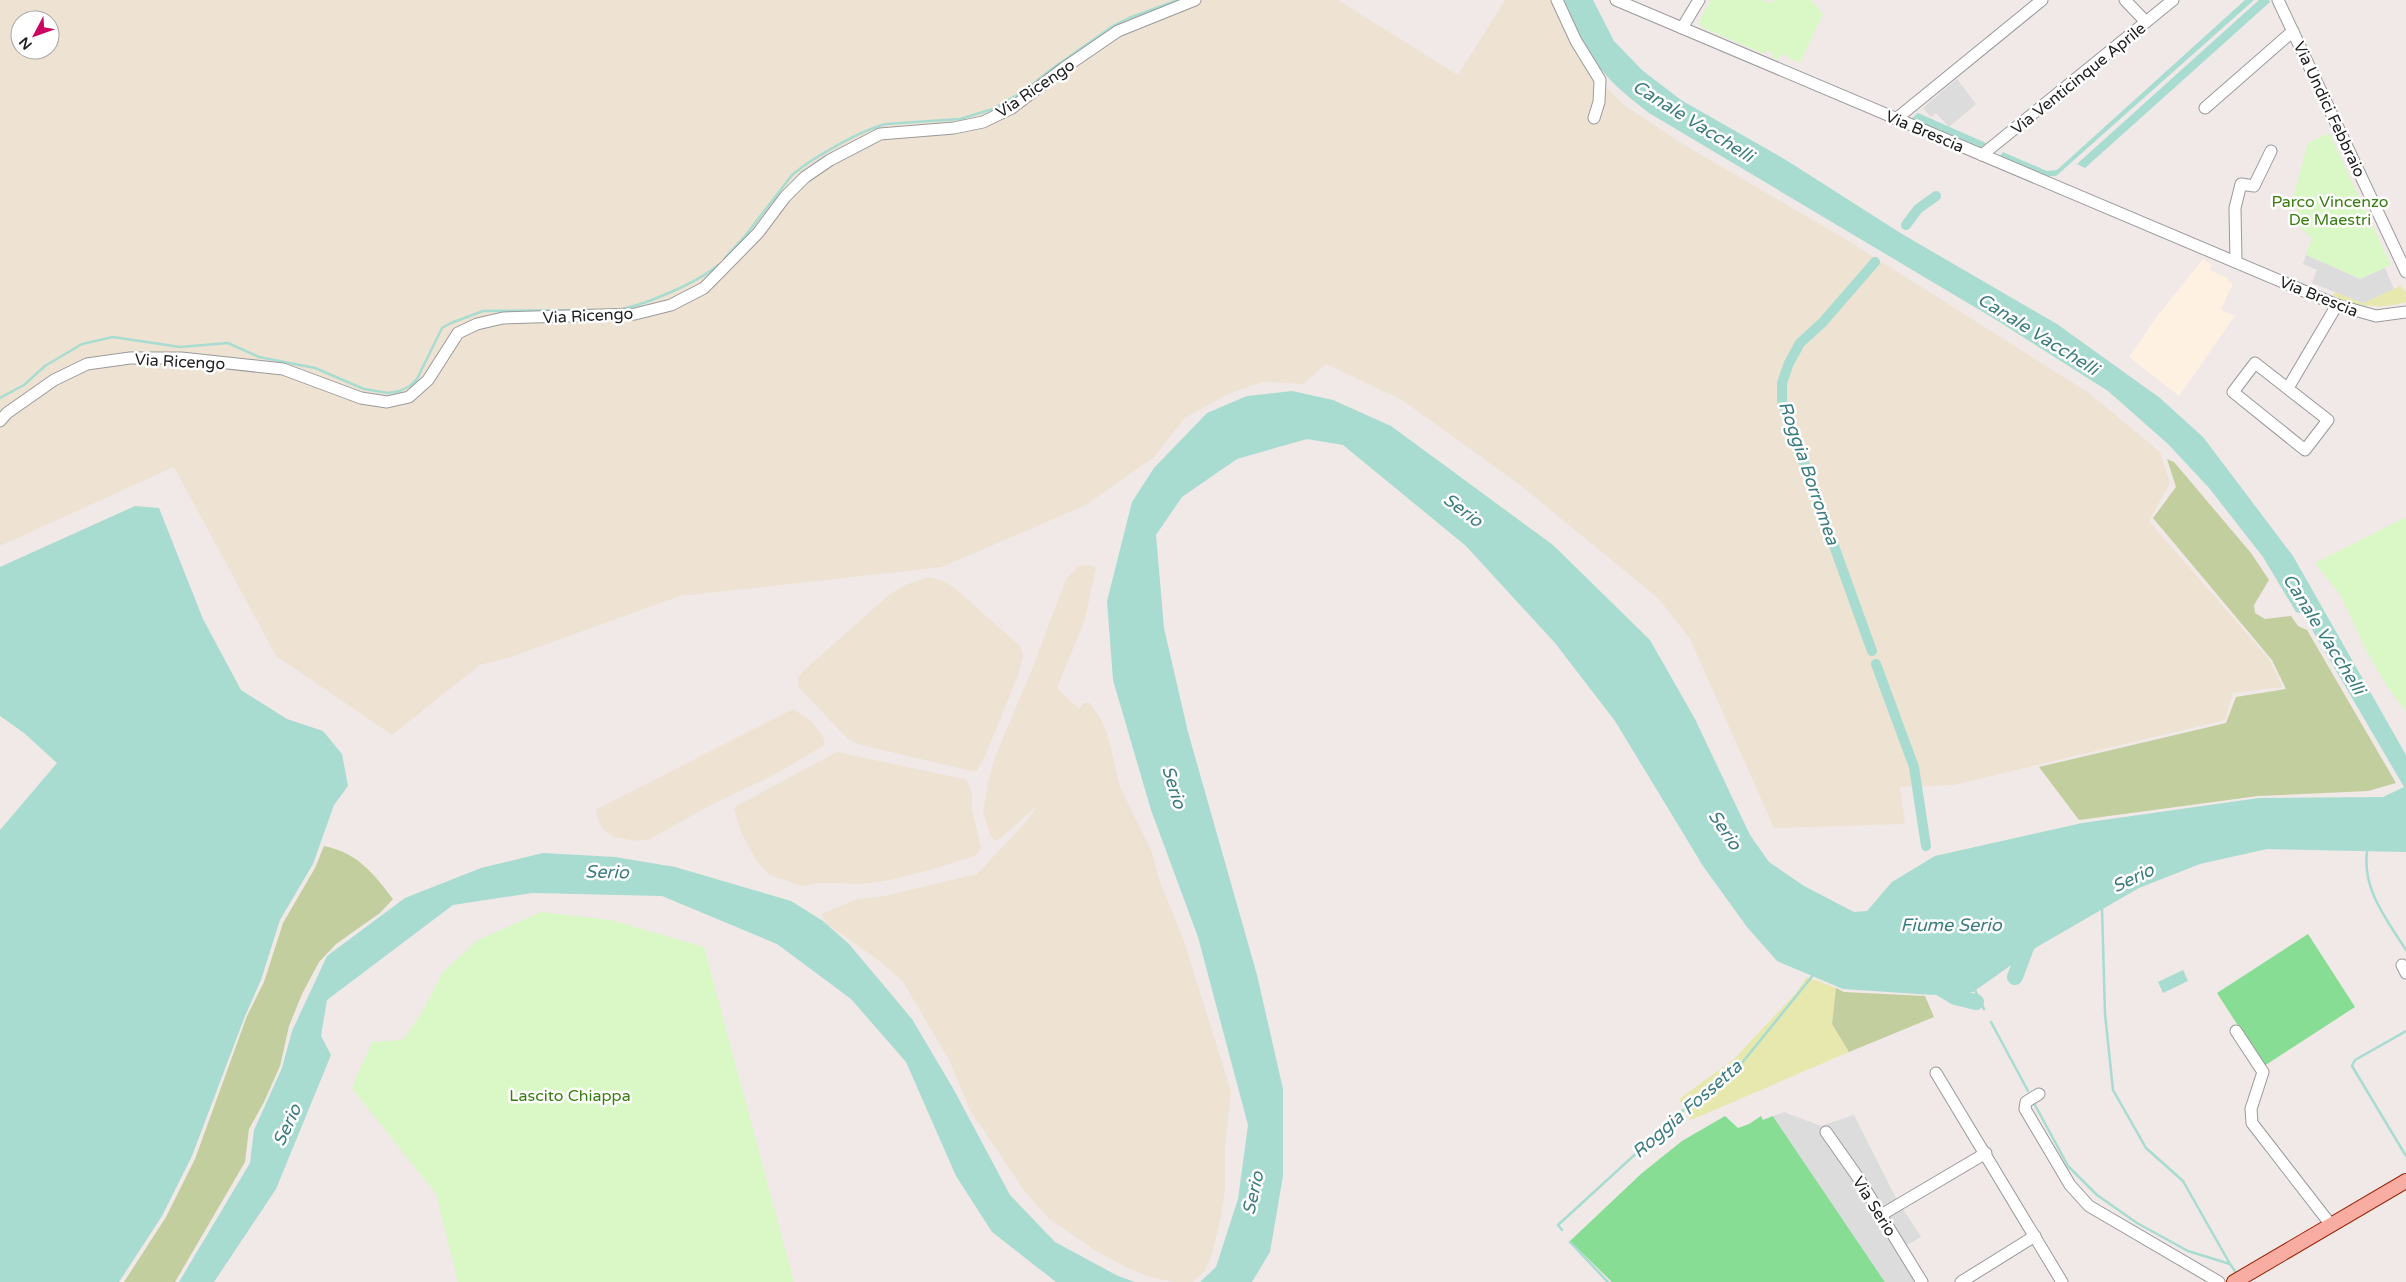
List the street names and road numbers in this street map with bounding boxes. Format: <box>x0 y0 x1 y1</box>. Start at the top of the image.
street label: Via Venticinque Aprile <box>2007 18 2150 139</box>
street label: Via Undici Febbraio <box>2289 38 2369 181</box>
street label: Via Ricengo <box>992 55 1079 122</box>
street label: Via Brescia <box>1882 106 1967 157</box>
street label: Via Brescia <box>2276 272 2361 322</box>
street label: Via Ricengo <box>542 304 634 328</box>
street label: Via Ricengo <box>134 350 226 374</box>
street label: Via Serio <box>1848 1173 1900 1240</box>

